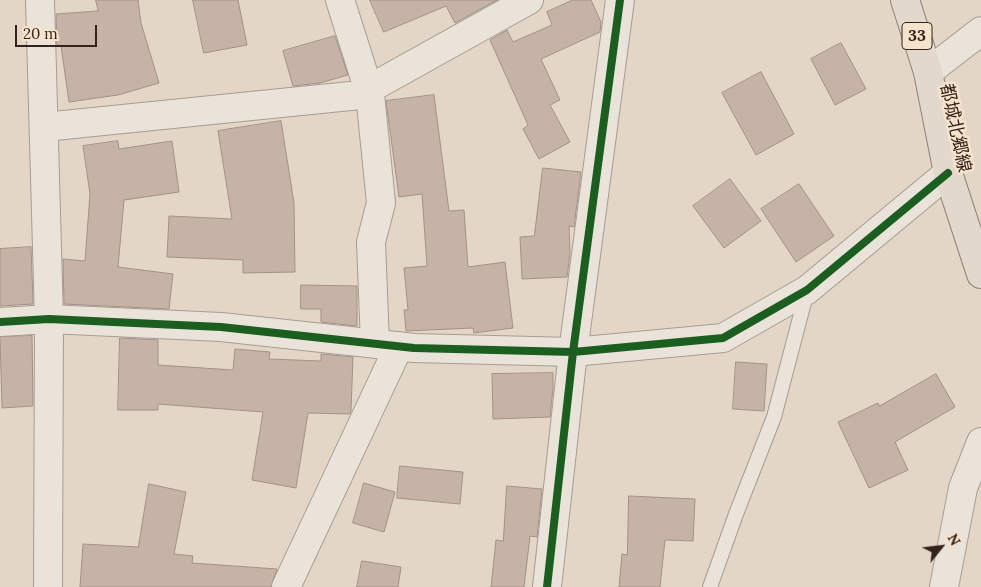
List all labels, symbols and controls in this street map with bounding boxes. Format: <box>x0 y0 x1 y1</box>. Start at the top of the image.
scale bar <box>18 15 100 47</box>
road number: 33 <box>902 22 932 50</box>
text: 20 m <box>23 24 58 43</box>
street label: 都城北郷線 <box>935 82 975 174</box>
north arrow <box>916 522 966 572</box>
text: N <box>944 531 965 549</box>

